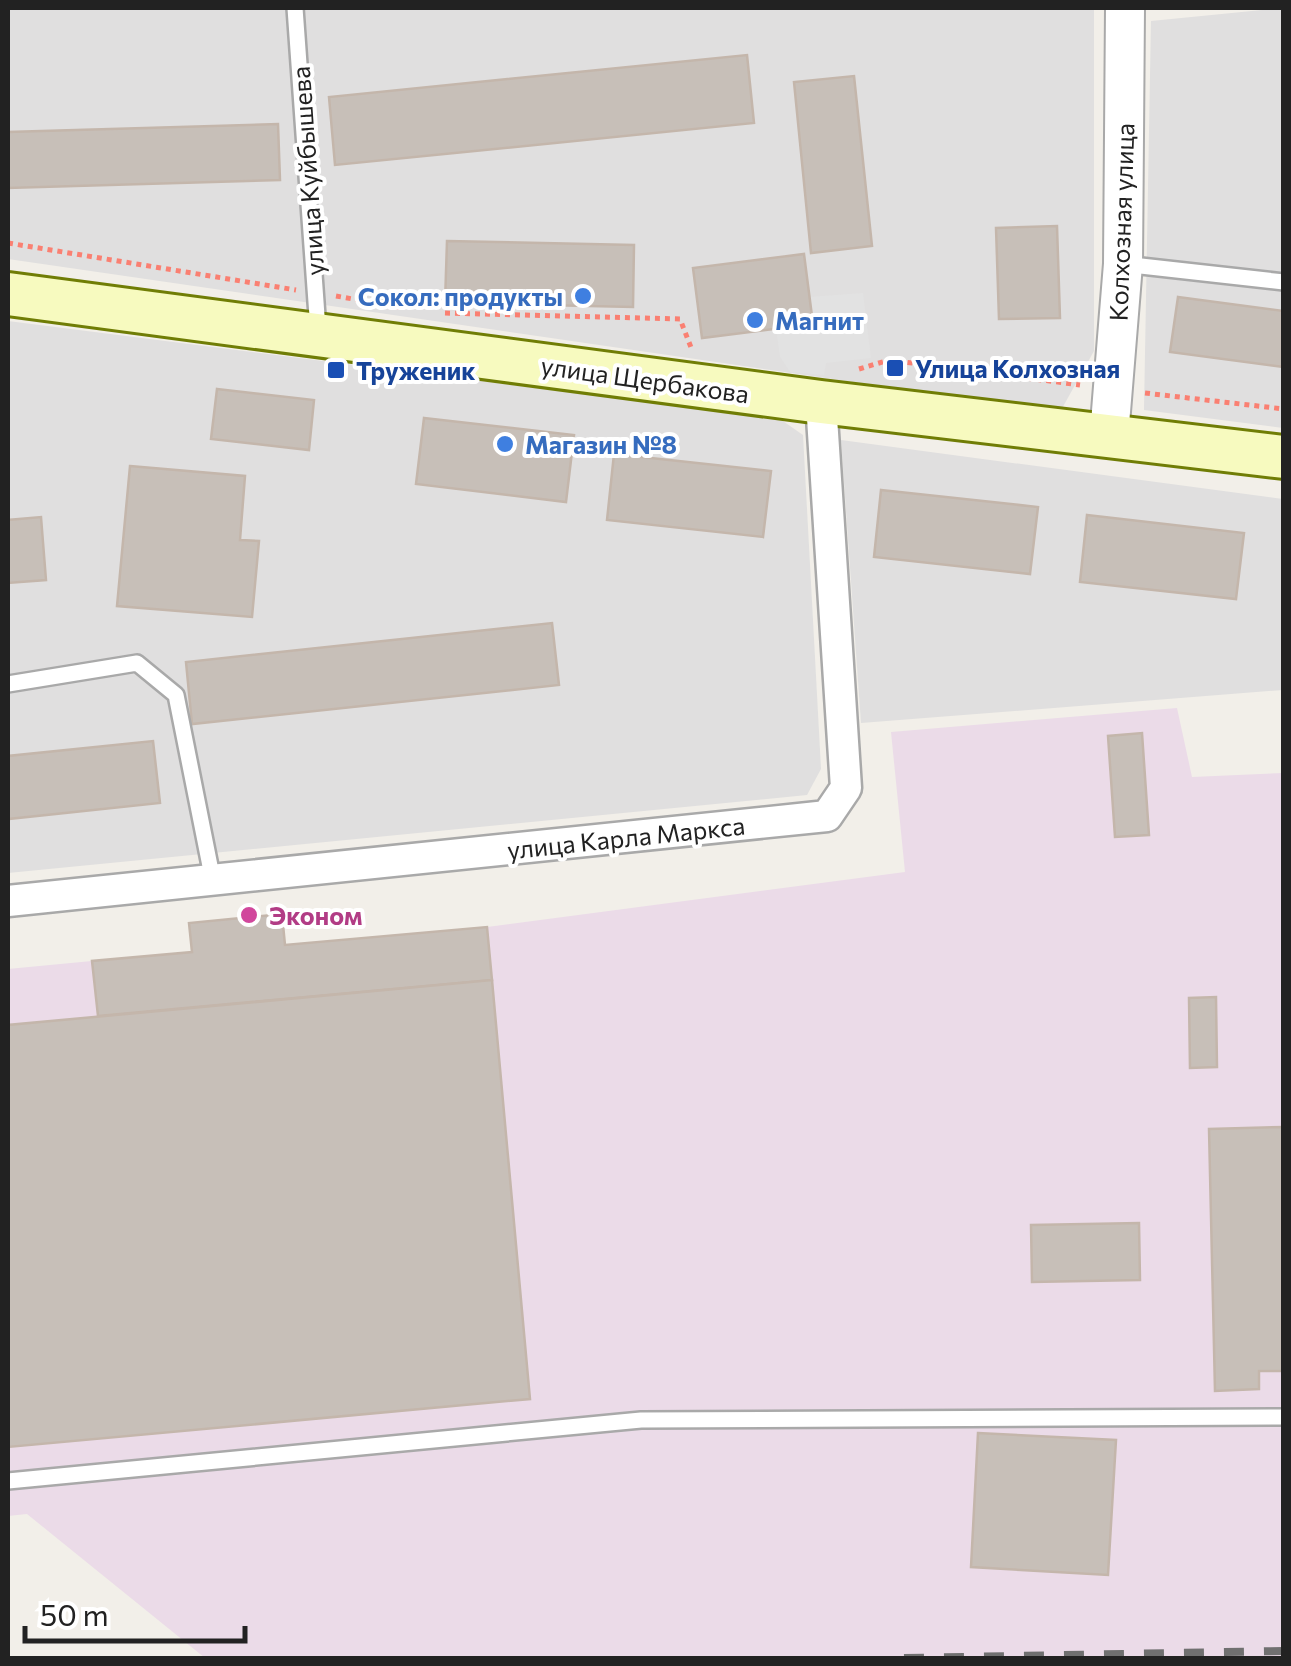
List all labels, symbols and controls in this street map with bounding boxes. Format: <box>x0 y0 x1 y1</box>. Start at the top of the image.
street label: улица Куйбышева <box>285 65 329 277</box>
street label: Колхозная улица <box>1103 122 1139 322</box>
place label: Сокол: продукты <box>358 281 563 311</box>
marker: Сокол: продукты <box>572 285 594 307</box>
place label: Магнит <box>775 305 864 335</box>
marker: Магнит <box>744 309 766 331</box>
street label: улица Щербакова <box>539 350 751 408</box>
place label: Улица Колхозная <box>915 353 1120 383</box>
place label: Труженик <box>356 355 476 385</box>
marker: Улица Колхозная <box>884 357 906 379</box>
marker: Труженик <box>325 359 347 381</box>
place label: Магазин №8 <box>525 429 677 459</box>
marker: Магазин №8 <box>494 433 516 455</box>
street label: улица Карла Маркса <box>506 810 746 864</box>
place label: Эконом <box>269 900 363 930</box>
marker: Эконом <box>238 904 260 926</box>
scale bar <box>25 1581 245 1643</box>
text: 50 m <box>40 1595 109 1632</box>

